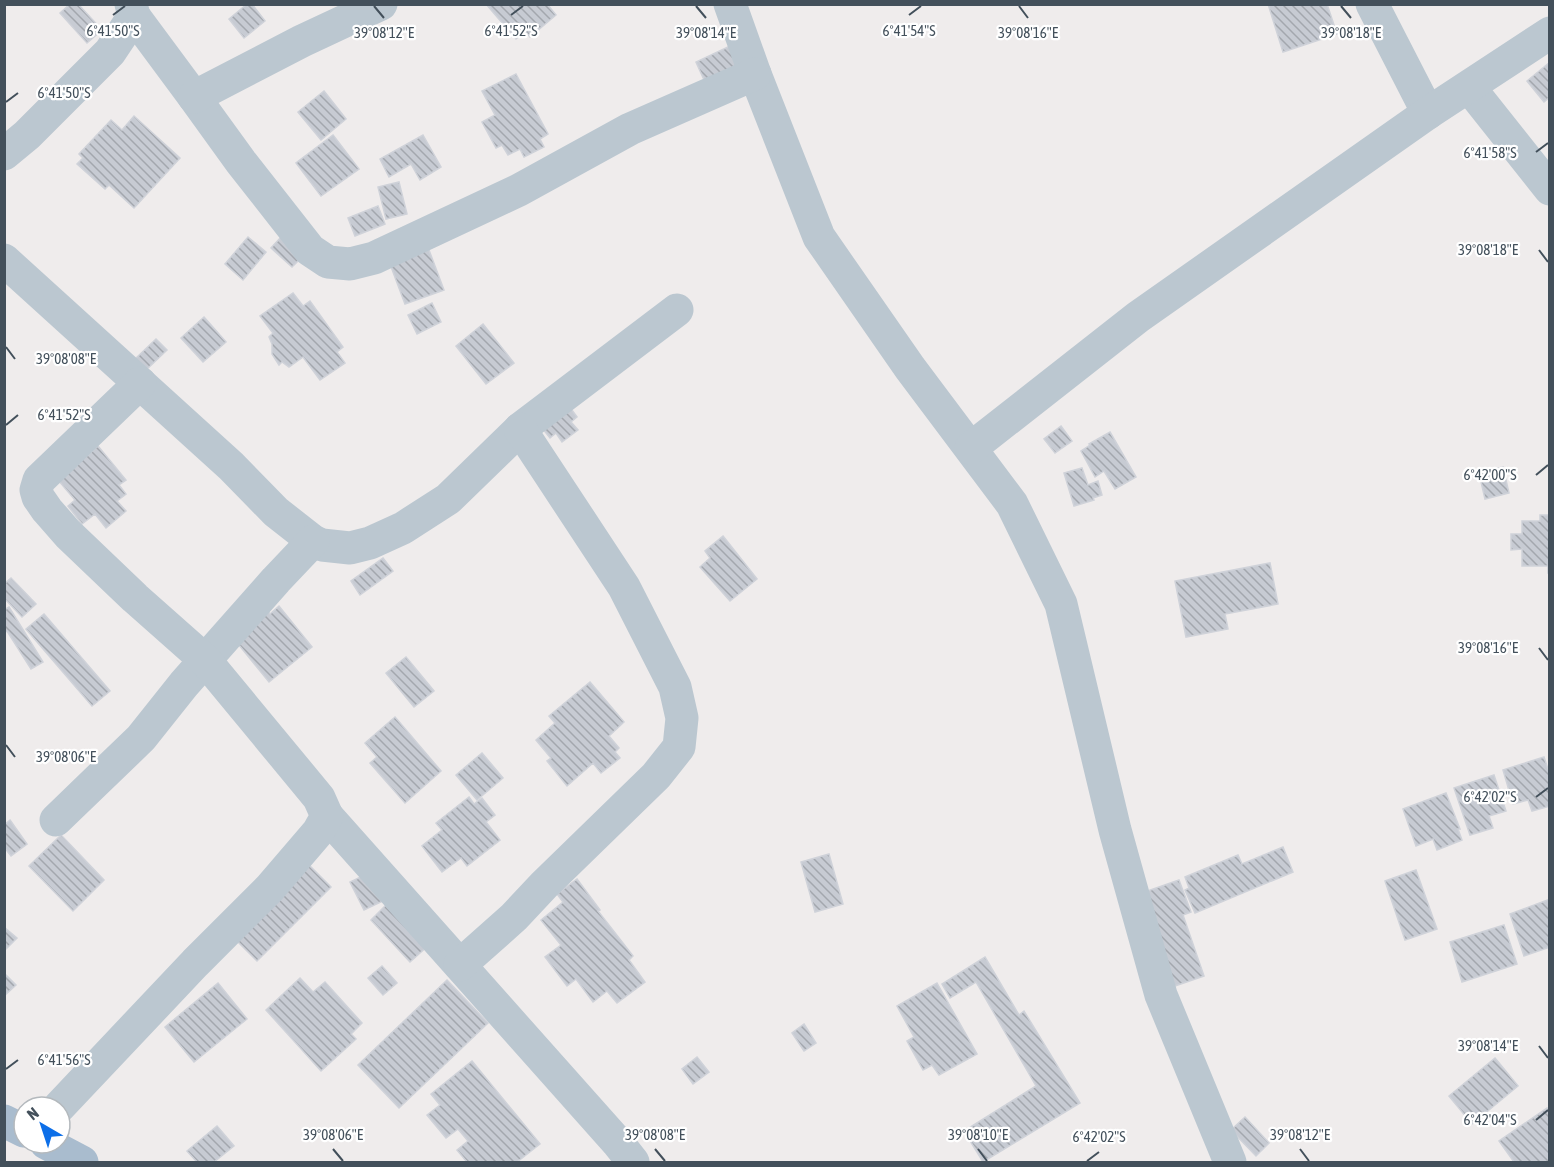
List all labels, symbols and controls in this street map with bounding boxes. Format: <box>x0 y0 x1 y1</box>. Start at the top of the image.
text: 6°41'50"S <box>86 22 140 39</box>
text: 6°41'52"S <box>484 22 538 39</box>
text: 6°41'54"S <box>882 22 936 39</box>
text: 39°08'12"E <box>354 24 415 41</box>
text: 39°08'14"E <box>676 24 737 41</box>
text: 39°08'16"E <box>998 24 1059 41</box>
text: 39°08'18"E <box>1321 24 1382 41</box>
text: 6°41'50"S <box>37 84 91 101</box>
text: 6°41'58"S <box>1463 144 1517 161</box>
text: 39°08'18"E <box>1458 241 1519 258</box>
text: 39°08'08"E <box>36 350 97 367</box>
text: 6°41'52"S <box>37 406 91 423</box>
text: 6°42'00"S <box>1463 466 1517 483</box>
text: 39°08'16"E <box>1458 639 1519 656</box>
text: 39°08'06"E <box>36 748 97 765</box>
text: 6°42'02"S <box>1463 788 1517 805</box>
text: 39°08'14"E <box>1458 1037 1519 1054</box>
text: 6°41'56"S <box>37 1051 91 1068</box>
north arrow <box>12 1095 72 1155</box>
text: N <box>23 1103 42 1123</box>
text: 6°42'04"S <box>1463 1111 1517 1128</box>
text: 39°08'06"E <box>303 1126 364 1143</box>
text: 39°08'08"E <box>625 1126 686 1143</box>
text: 39°08'10"E <box>948 1126 1009 1143</box>
text: 39°08'12"E <box>1270 1126 1331 1143</box>
text: 6°42'02"S <box>1072 1128 1126 1145</box>

